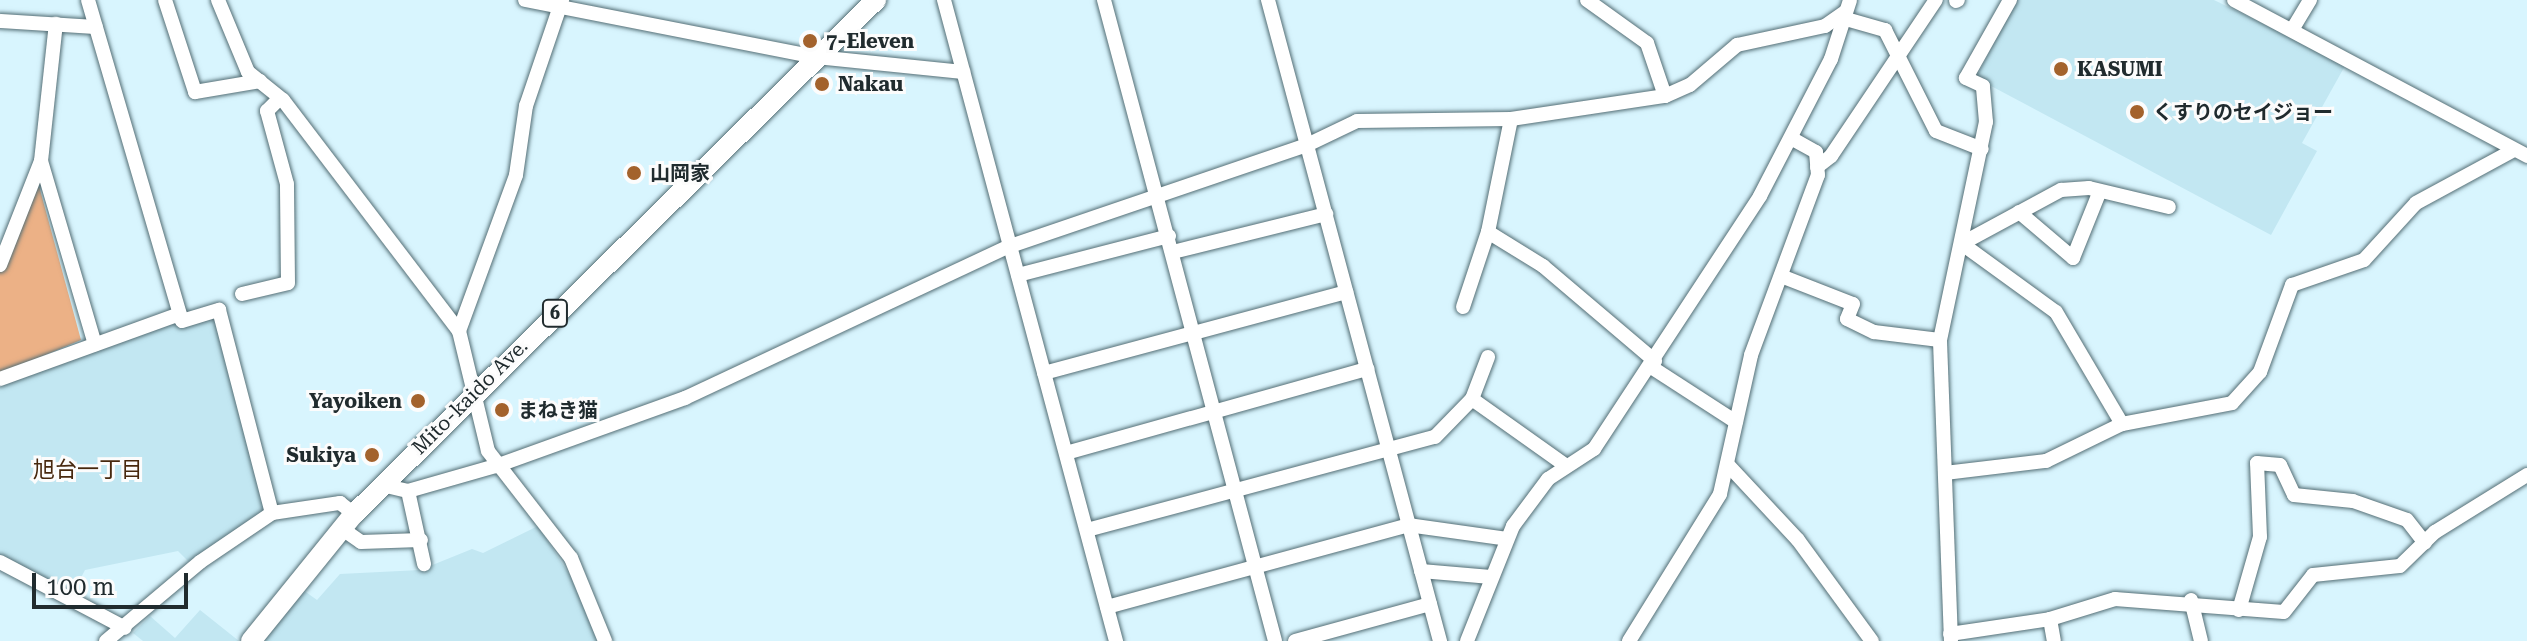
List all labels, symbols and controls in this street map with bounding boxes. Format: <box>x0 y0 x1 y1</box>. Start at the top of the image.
place label: 7-Eleven <box>826 29 914 53</box>
marker: 7-Eleven <box>801 32 819 50</box>
place label: KASUMI <box>2077 57 2163 81</box>
marker: KASUMI <box>2052 60 2070 78</box>
place label: Nakau <box>838 72 903 96</box>
marker: Nakau <box>813 75 831 93</box>
place label: くすりのセイジョー <box>2153 100 2333 124</box>
marker: くすりのセイジョー <box>2128 103 2146 121</box>
place label: 山岡家 <box>650 161 710 185</box>
marker: 山岡家 <box>625 164 643 182</box>
road number: 6 <box>541 299 569 327</box>
street label: Mito-kaido Ave. <box>407 334 533 460</box>
place label: Yayoiken <box>309 389 402 413</box>
marker: Yayoiken <box>409 392 427 410</box>
place label: まねき猫 <box>518 398 598 422</box>
marker: まねき猫 <box>493 401 511 419</box>
place label: Sukiya <box>286 443 356 467</box>
marker: Sukiya <box>363 446 381 464</box>
district label: 旭台一丁目 <box>33 457 143 483</box>
scale bar <box>36 557 192 607</box>
text: 100 m <box>46 573 114 601</box>

